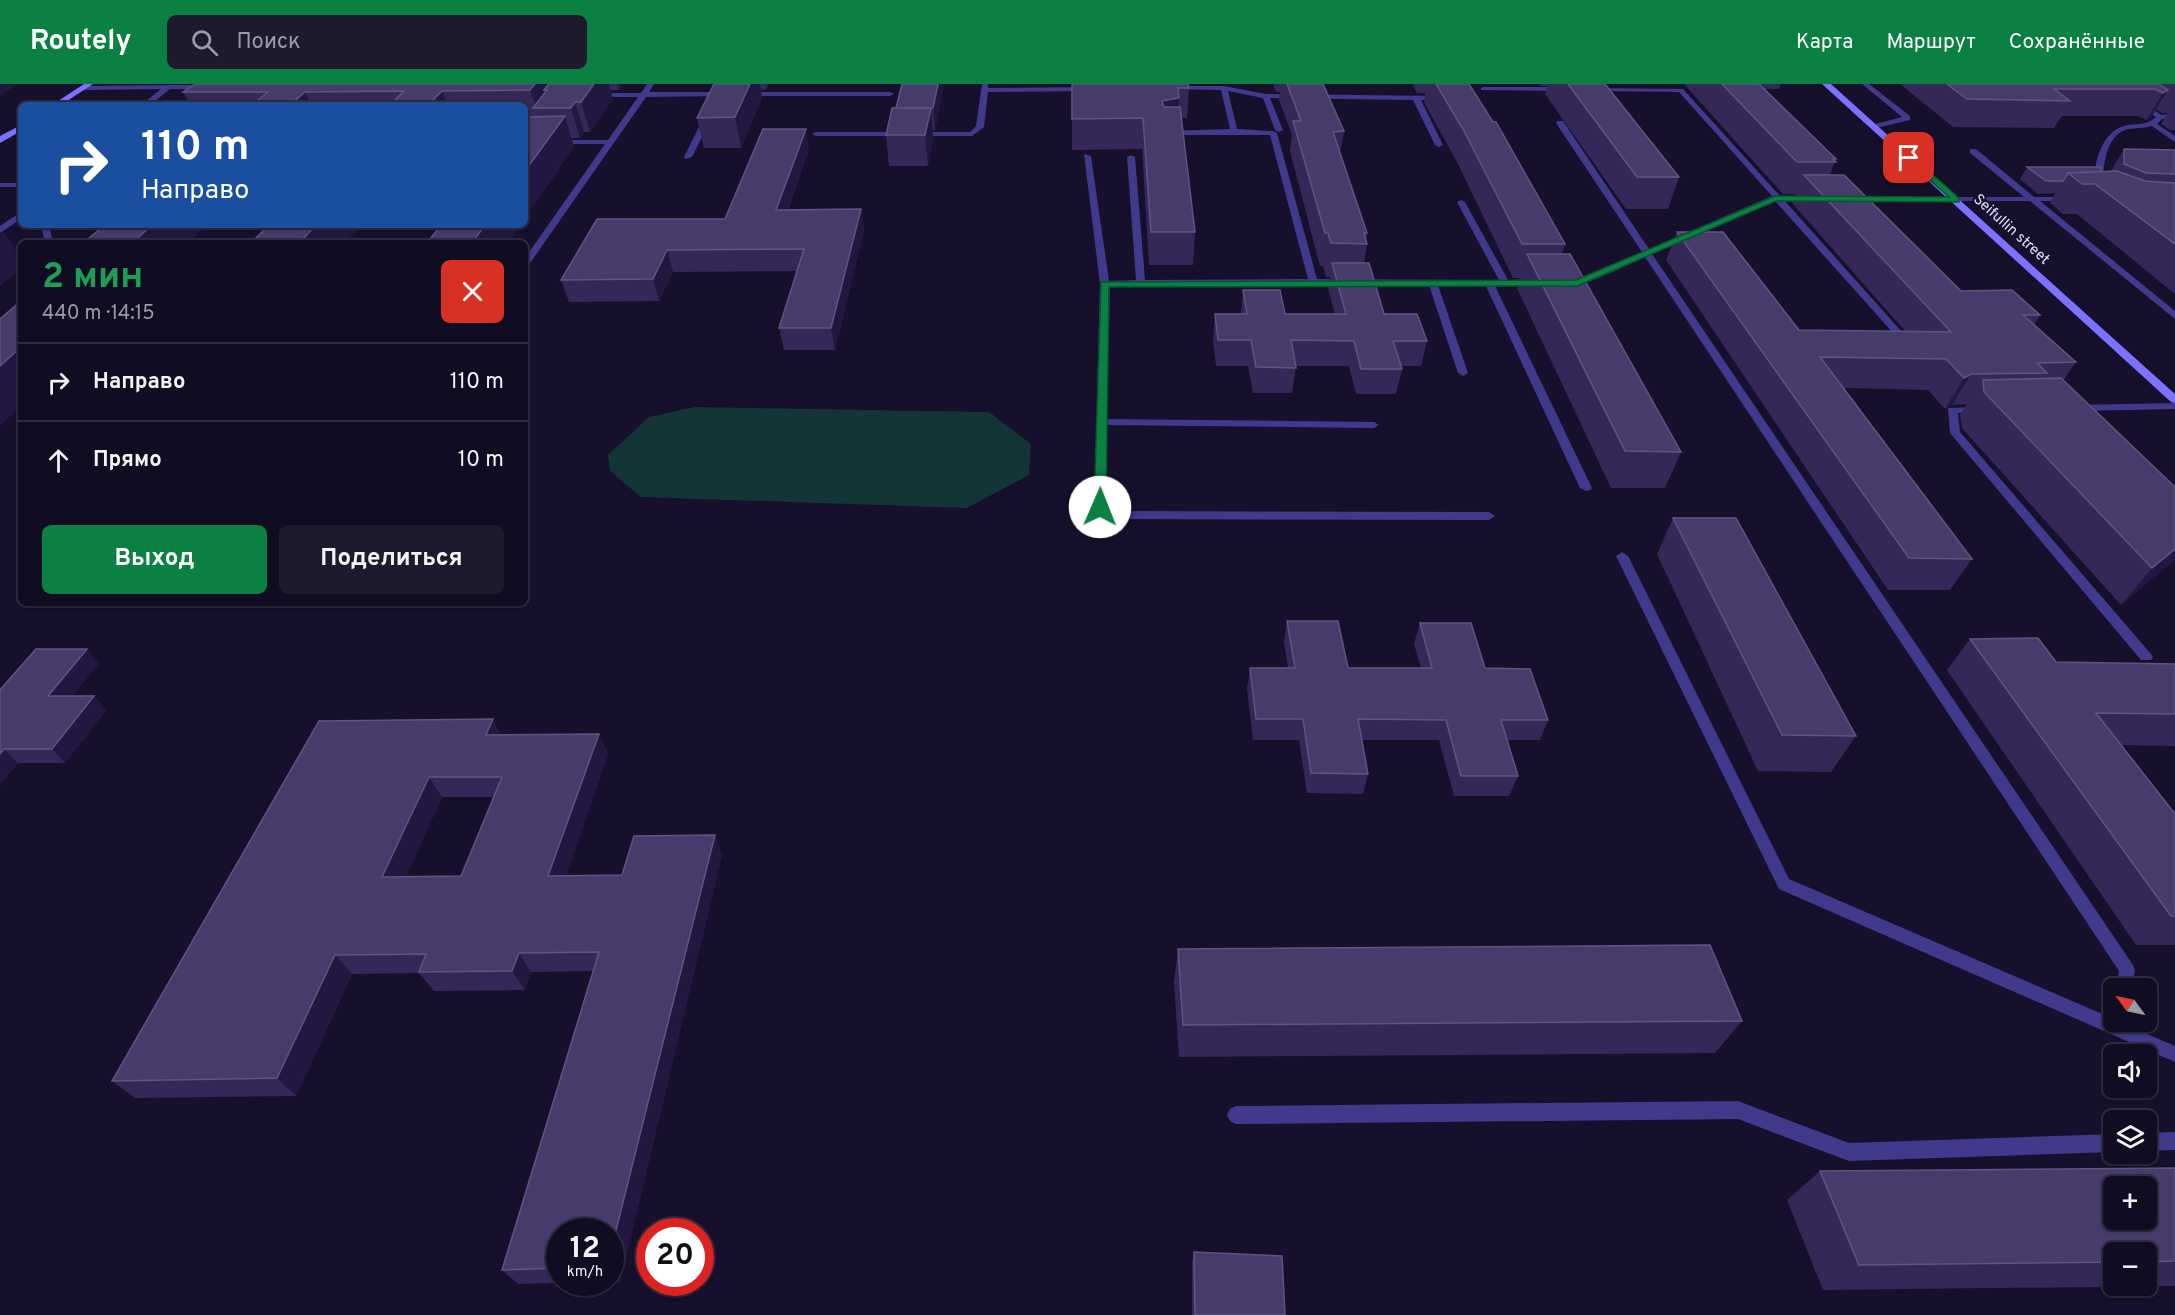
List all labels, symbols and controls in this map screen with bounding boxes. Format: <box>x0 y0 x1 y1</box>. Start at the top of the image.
search box <box>167 15 587 69</box>
text: Routely <box>30 24 131 60</box>
icon: search <box>188 26 221 59</box>
text: Поиск <box>236 29 301 56</box>
text: Карта <box>1796 29 1853 56</box>
text: Маршрут <box>1886 29 1976 56</box>
text: Сохранённые <box>2009 29 2145 56</box>
text: 110 m <box>141 122 250 175</box>
icon: right <box>42 126 120 204</box>
pin <box>1883 132 1934 183</box>
icon: arrive <box>1892 141 1925 174</box>
text: Направо <box>141 174 249 208</box>
street label: Seifullin street <box>1969 191 2053 269</box>
text: 2 мин <box>42 255 143 301</box>
button: close <box>441 260 504 323</box>
text: 440 m · 14:15 <box>42 301 155 327</box>
icon: right <box>42 366 75 399</box>
text: Направо <box>93 369 185 396</box>
text: 110 m <box>450 369 504 396</box>
icon: ahead <box>42 444 75 477</box>
text: Прямо <box>93 447 162 474</box>
text: 10 m <box>458 447 504 474</box>
position arrow <box>1068 475 1132 539</box>
button: Выход <box>42 525 267 594</box>
button: Поделиться <box>279 525 504 594</box>
north arrow <box>2103 978 2157 1032</box>
map controls <box>2103 978 2157 1296</box>
button: sound <box>2103 1044 2157 1098</box>
button: layers <box>2103 1110 2157 1164</box>
button: + <box>2103 1176 2157 1230</box>
speed limit sign: 20 <box>636 1218 714 1296</box>
text: 12 <box>570 1231 600 1268</box>
button: − <box>2103 1242 2157 1296</box>
text: km/h <box>567 1263 603 1282</box>

